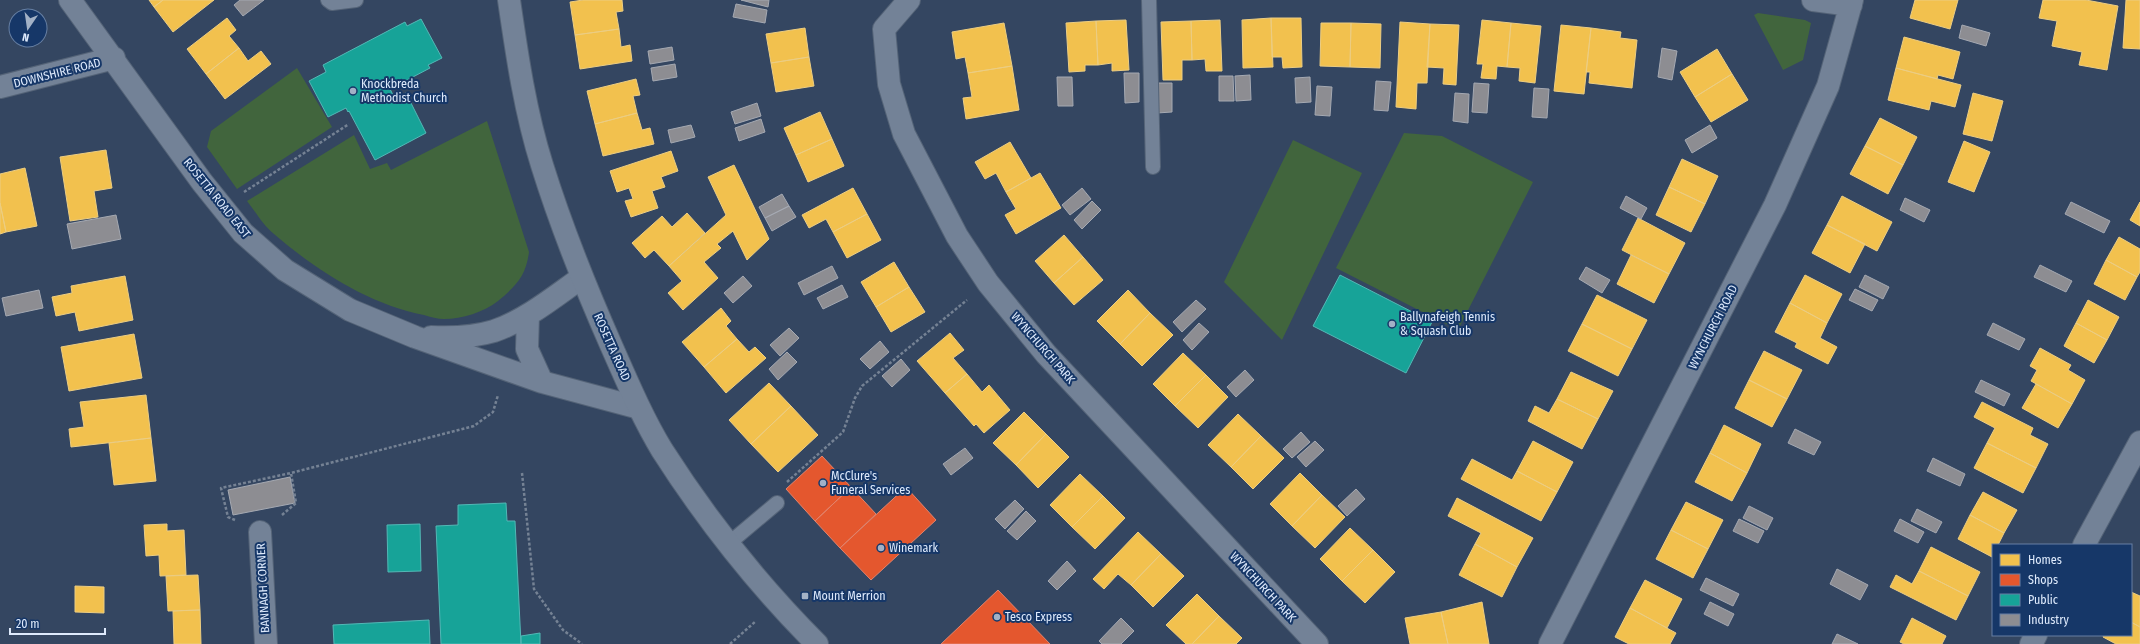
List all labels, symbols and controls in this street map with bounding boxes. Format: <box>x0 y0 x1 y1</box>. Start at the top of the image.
north arrow <box>8 8 48 48</box>
text: N <box>21 30 31 44</box>
street label: DOWNSHIRE ROAD <box>12 55 102 91</box>
place label: Knockbreda Methodist Church <box>361 77 447 105</box>
marker: Knockbreda Methodist Church <box>348 86 358 96</box>
street label: ROSETTA ROAD EAST <box>181 155 254 241</box>
street label: WYNCHURCH ROAD <box>1686 283 1740 371</box>
street label: WYNCHURCH PARK <box>1008 309 1078 387</box>
place label: Ballynafeigh Tennis & Squash Club <box>1400 310 1495 338</box>
street label: ROSETTA ROAD <box>591 311 633 383</box>
marker: Ballynafeigh Tennis & Squash Club <box>1387 319 1397 329</box>
place label: McClure's Funeral Services <box>831 469 910 497</box>
marker: McClure's Funeral Services <box>818 478 828 488</box>
place label: Winemark <box>889 541 939 555</box>
street label: BANNAGH CORNER <box>254 542 272 633</box>
marker: Winemark <box>876 543 886 553</box>
legend <box>1992 544 2132 636</box>
street label: WYNCHURCH PARK <box>1227 549 1299 625</box>
text: Homes <box>2028 553 2062 567</box>
text: Shops <box>2028 573 2058 587</box>
place label: Mount Merrion <box>813 589 886 603</box>
marker: Mount Merrion <box>800 591 810 601</box>
text: Public <box>2028 593 2058 607</box>
scale bar <box>10 610 105 636</box>
place label: Tesco Express <box>1005 610 1072 624</box>
marker: Tesco Express <box>992 612 1002 622</box>
text: Industry <box>2028 613 2069 627</box>
text: 20 m <box>16 617 40 631</box>

